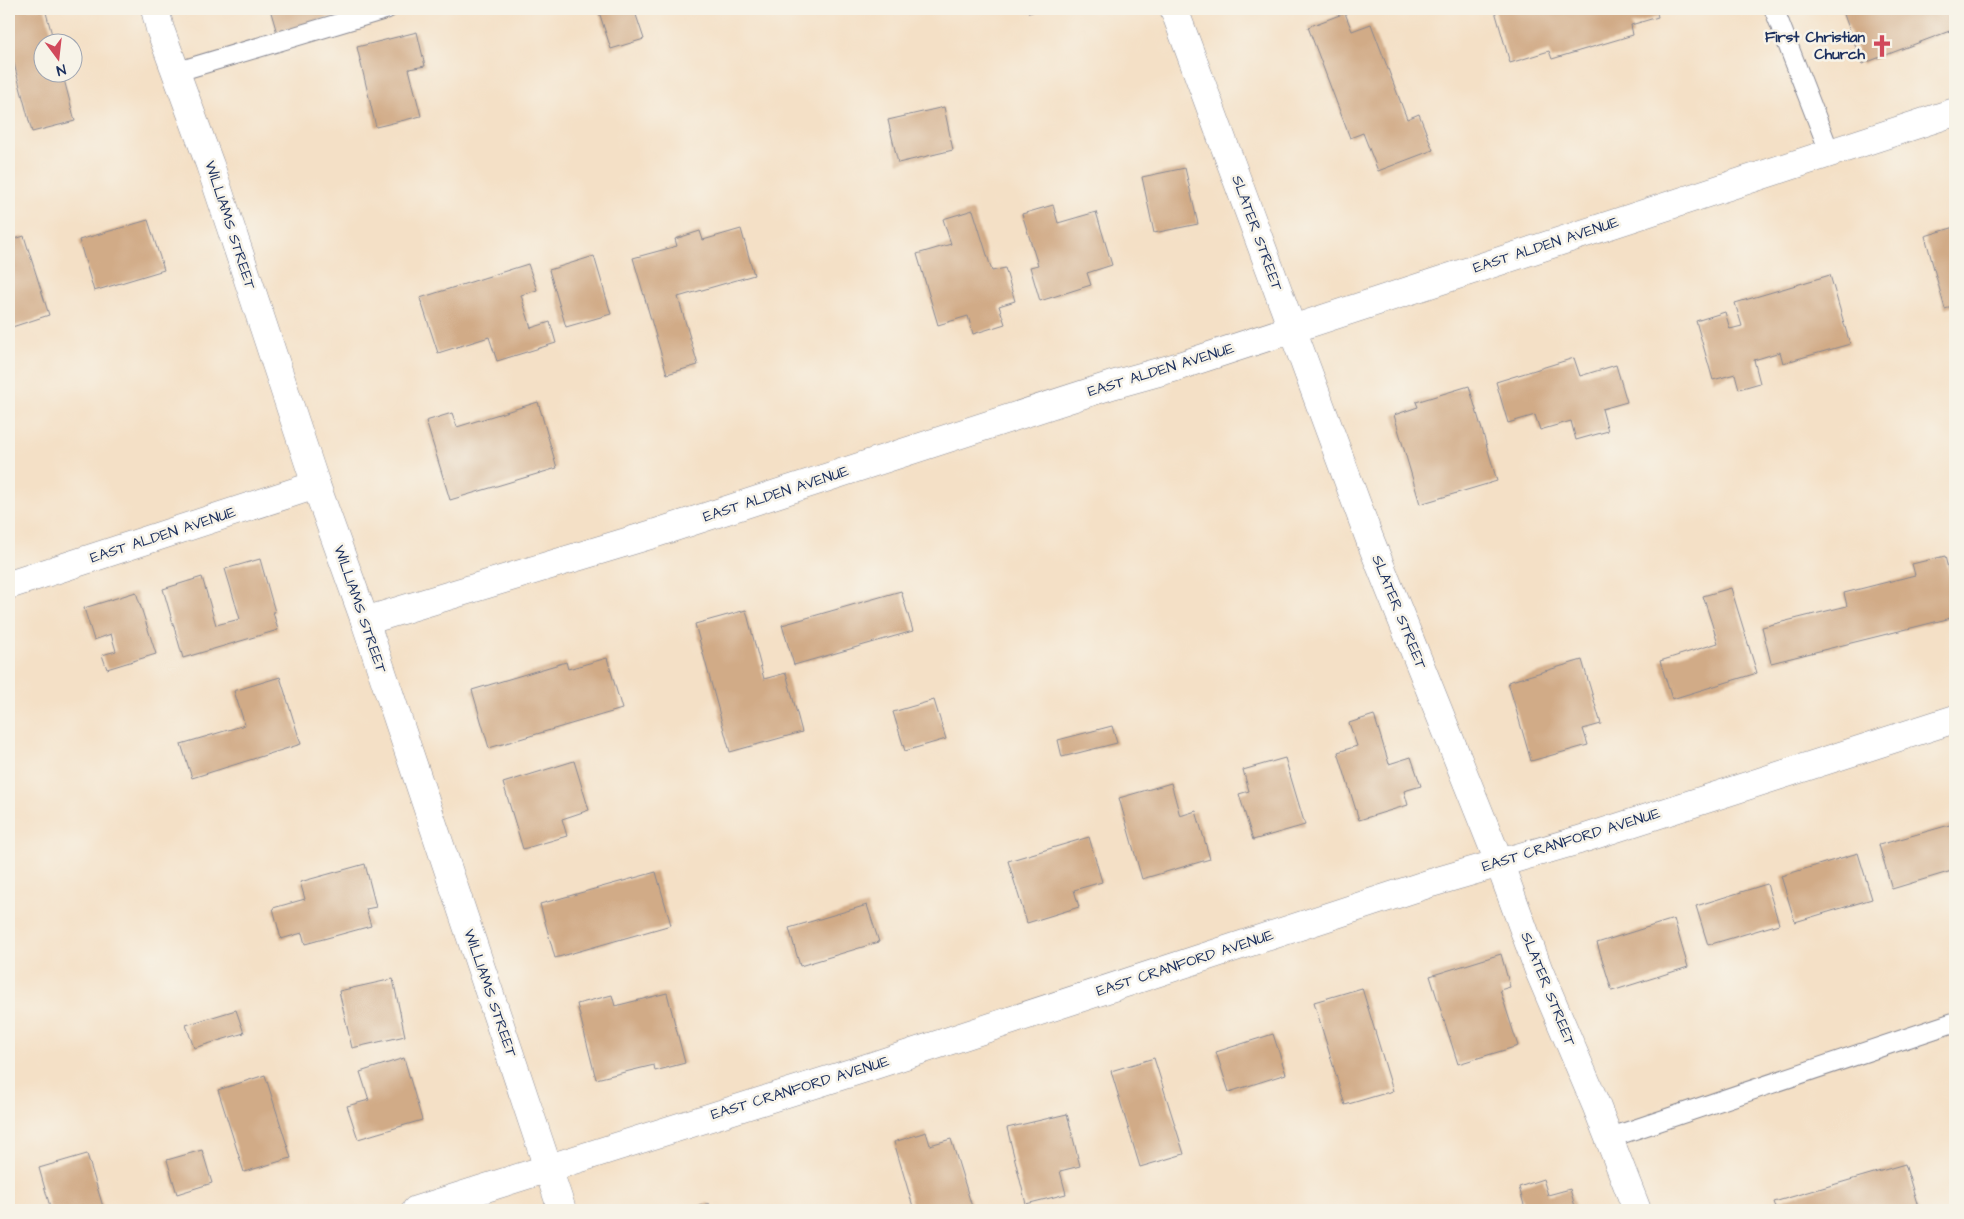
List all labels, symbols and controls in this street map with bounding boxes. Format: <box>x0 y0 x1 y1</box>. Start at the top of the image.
place label: First Christian Church <box>1765 27 1866 65</box>
north arrow <box>32 32 82 82</box>
church icon: First Christian Church <box>1869 33 1895 59</box>
text: N <box>54 59 68 80</box>
street label: WILLIAMS STREET <box>199 158 261 293</box>
street label: SLATER STREET <box>1226 172 1288 294</box>
street label: EAST ALDEN AVENUE <box>1470 211 1622 278</box>
street label: EAST ALDEN AVENUE <box>1085 338 1237 402</box>
street label: EAST ALDEN AVENUE <box>700 460 852 527</box>
street label: EAST ALDEN AVENUE <box>87 501 239 568</box>
street label: WILLIAMS STREET <box>328 542 392 676</box>
street label: SLATER STREET <box>1367 552 1432 673</box>
street label: EAST CRANFORD AVENUE <box>1479 803 1663 877</box>
street label: EAST CRANFORD AVENUE <box>1094 924 1276 1002</box>
street label: WILLIAMS STREET <box>458 926 522 1060</box>
street label: SLATER STREET <box>1516 929 1581 1050</box>
street label: EAST CRANFORD AVENUE <box>708 1051 892 1125</box>

